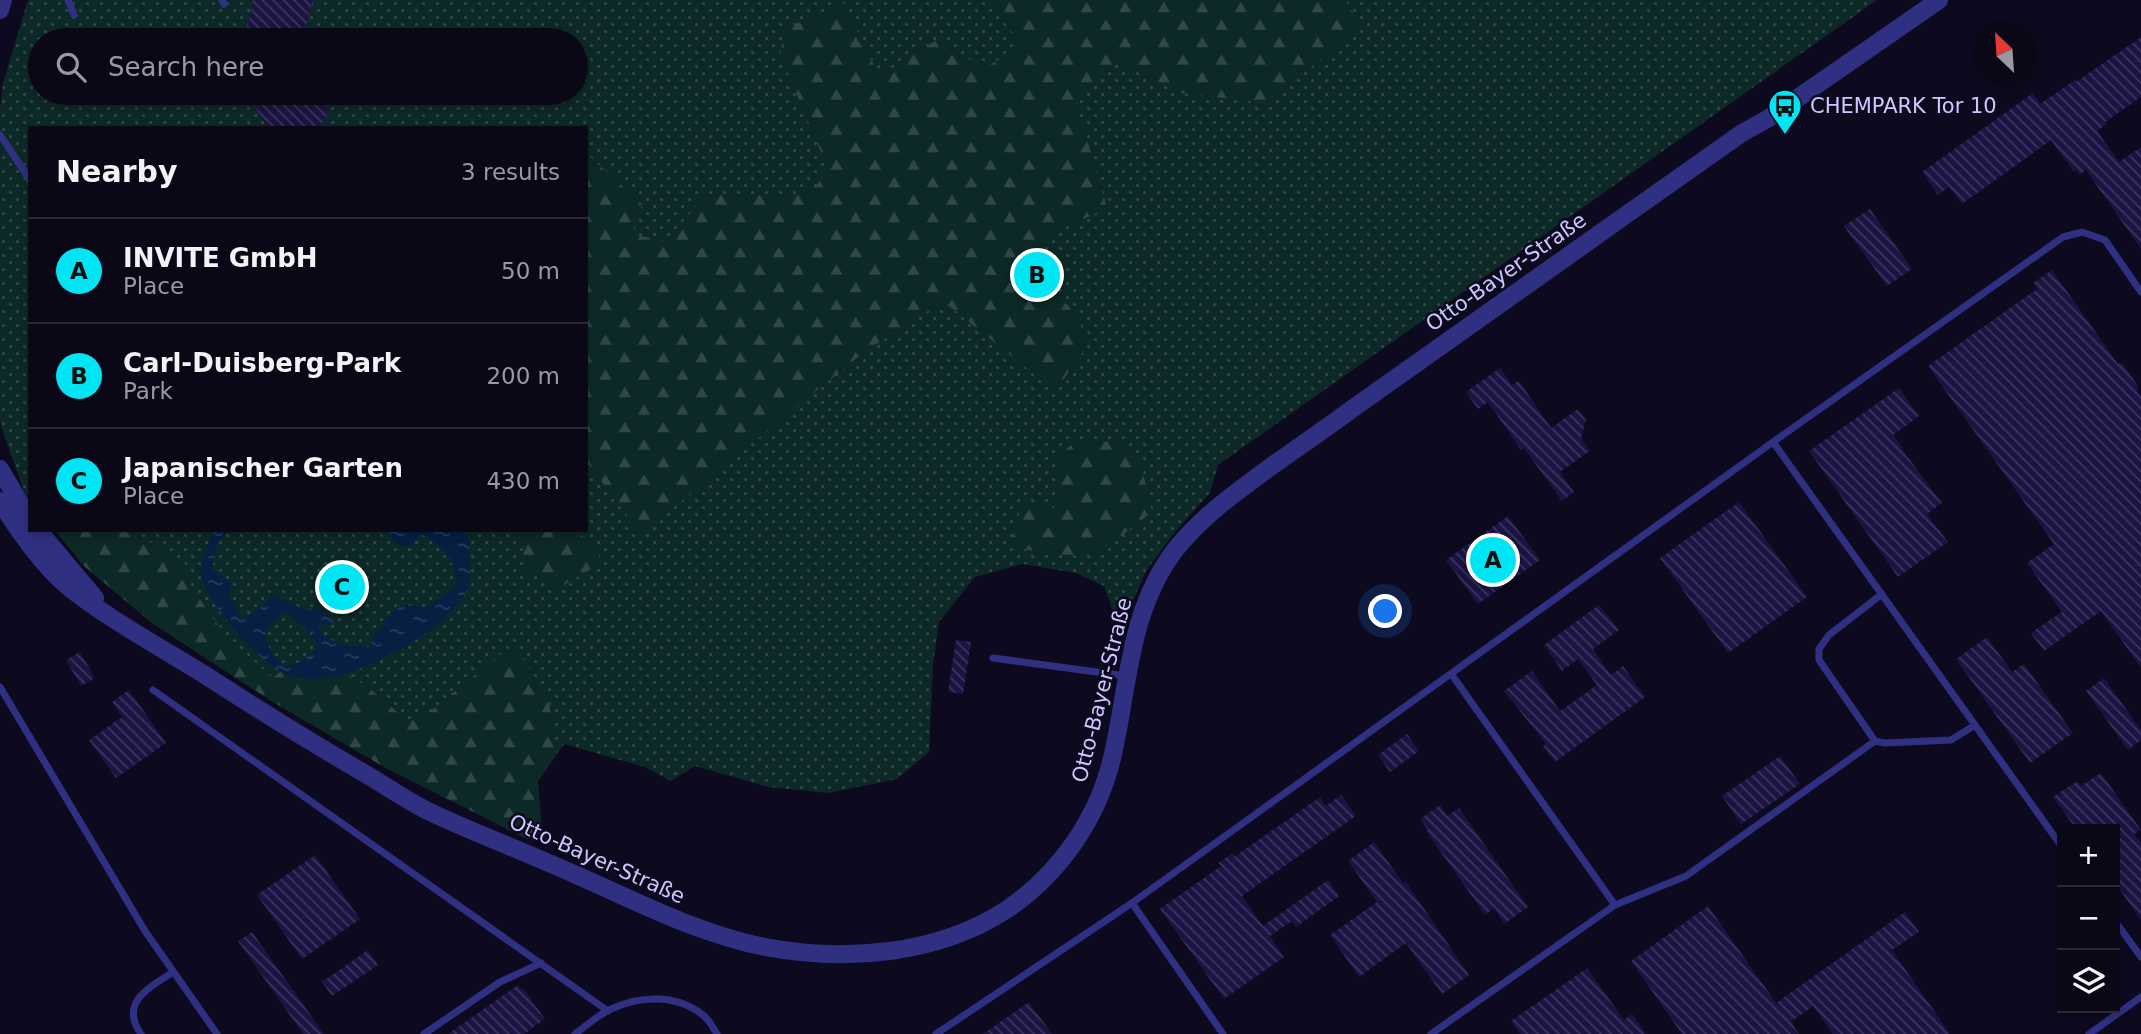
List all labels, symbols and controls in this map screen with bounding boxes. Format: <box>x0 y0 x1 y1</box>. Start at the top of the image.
north arrow <box>1973 21 2036 84</box>
search box <box>28 28 588 105</box>
icon: search <box>52 48 90 86</box>
text: Search here <box>108 52 264 82</box>
bus stop icon: CHEMPARK Tor 10 <box>1766 87 1804 136</box>
place label: CHEMPARK Tor 10 <box>1810 94 1997 118</box>
text: Nearby <box>56 154 178 189</box>
text: 3 results <box>461 159 560 185</box>
street label: Otto-Bayer-Straße <box>1421 208 1591 336</box>
text: INVITE GmbH <box>123 243 318 273</box>
pin: B <box>1014 249 1060 301</box>
text: A <box>70 258 88 284</box>
text: 50 m <box>501 258 560 284</box>
text: Place <box>123 273 184 299</box>
text: Carl-Duisberg-Park <box>123 348 401 378</box>
text: B <box>70 363 88 389</box>
text: 200 m <box>486 363 560 389</box>
text: Park <box>123 378 173 404</box>
text: Japanischer Garten <box>123 453 403 483</box>
text: C <box>71 468 87 494</box>
text: 430 m <box>486 468 560 494</box>
text: Place <box>123 483 184 509</box>
pin: A <box>1470 534 1516 586</box>
pin: C <box>319 561 365 613</box>
your location <box>1368 594 1402 628</box>
street label: Otto-Bayer-Straße <box>1067 595 1137 785</box>
street label: Otto-Bayer-Straße <box>505 809 689 909</box>
map controls <box>2057 824 2120 1013</box>
button: + <box>2057 824 2120 887</box>
button: − <box>2057 887 2120 950</box>
button: layers <box>2057 950 2120 1013</box>

